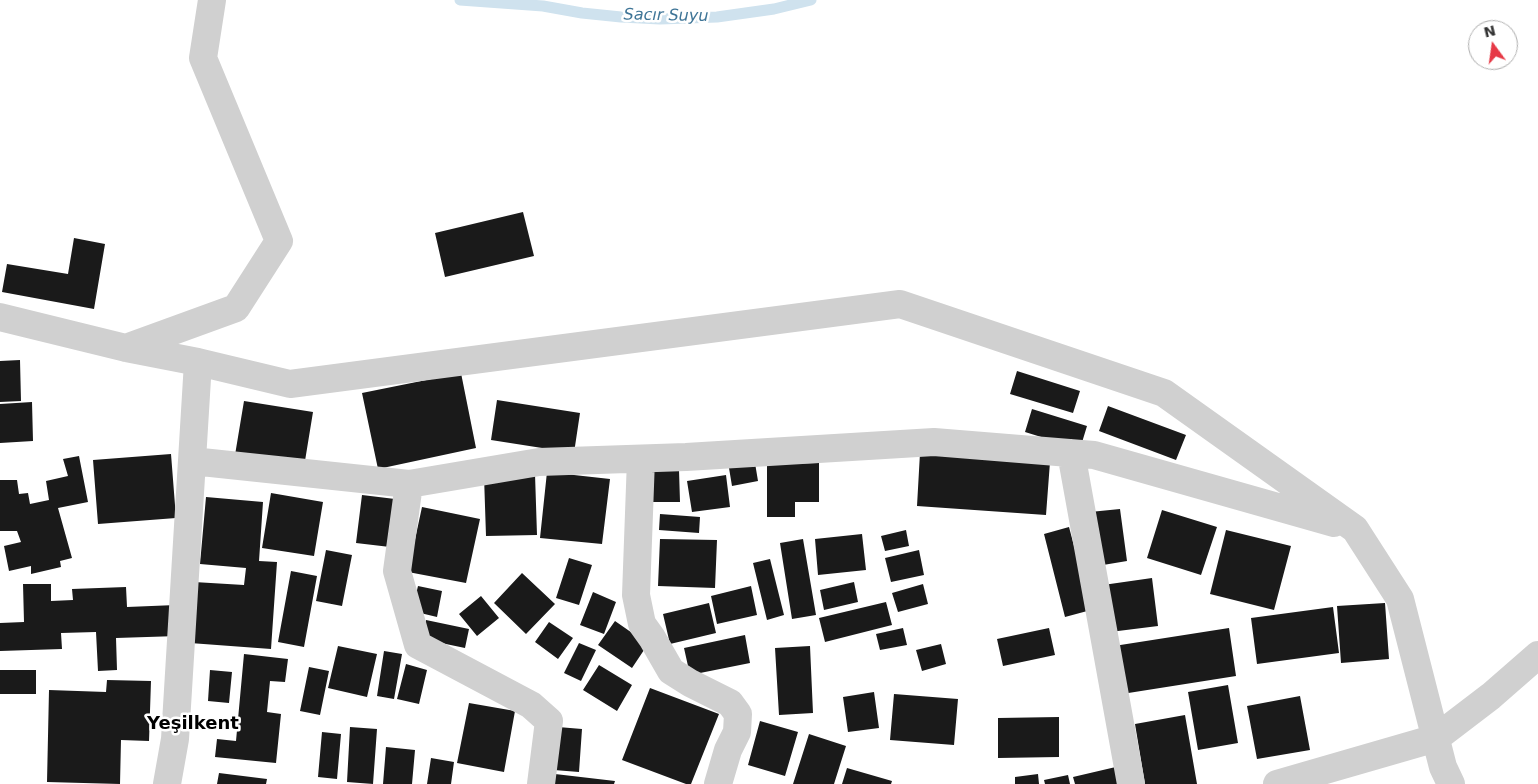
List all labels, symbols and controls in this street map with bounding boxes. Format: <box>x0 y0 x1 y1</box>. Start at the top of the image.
water label: Sacır Suyu <box>623 6 709 26</box>
north arrow <box>1468 20 1518 70</box>
text: N <box>1482 22 1497 41</box>
district label: Yeşilkent <box>147 713 239 735</box>

